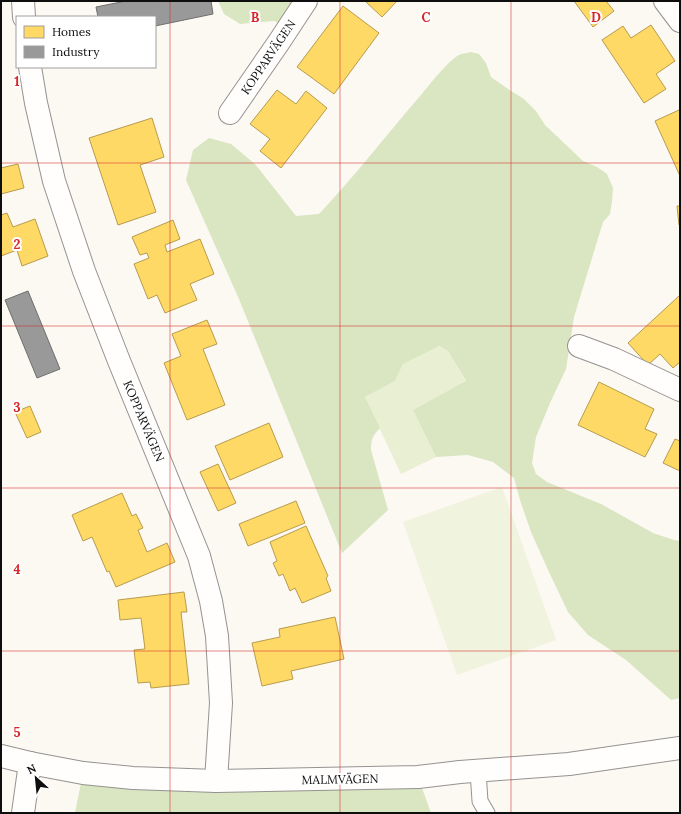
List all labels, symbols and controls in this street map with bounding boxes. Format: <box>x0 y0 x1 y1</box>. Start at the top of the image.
text: B <box>251 9 260 26</box>
text: C <box>422 9 431 26</box>
text: D <box>591 9 601 26</box>
legend <box>16 16 156 68</box>
street label: KOPPARVÄGEN <box>237 17 299 97</box>
text: Homes <box>52 24 91 39</box>
text: Industry <box>52 44 100 59</box>
text: 1 <box>14 73 20 90</box>
text: 2 <box>14 236 21 253</box>
street label: KOPPARVÄGEN <box>120 378 168 464</box>
text: 3 <box>13 399 21 416</box>
text: 4 <box>13 561 21 578</box>
text: 5 <box>13 724 21 741</box>
north arrow <box>16 758 56 798</box>
text: N <box>24 761 39 777</box>
street label: MALMVÄGEN <box>301 771 379 787</box>

